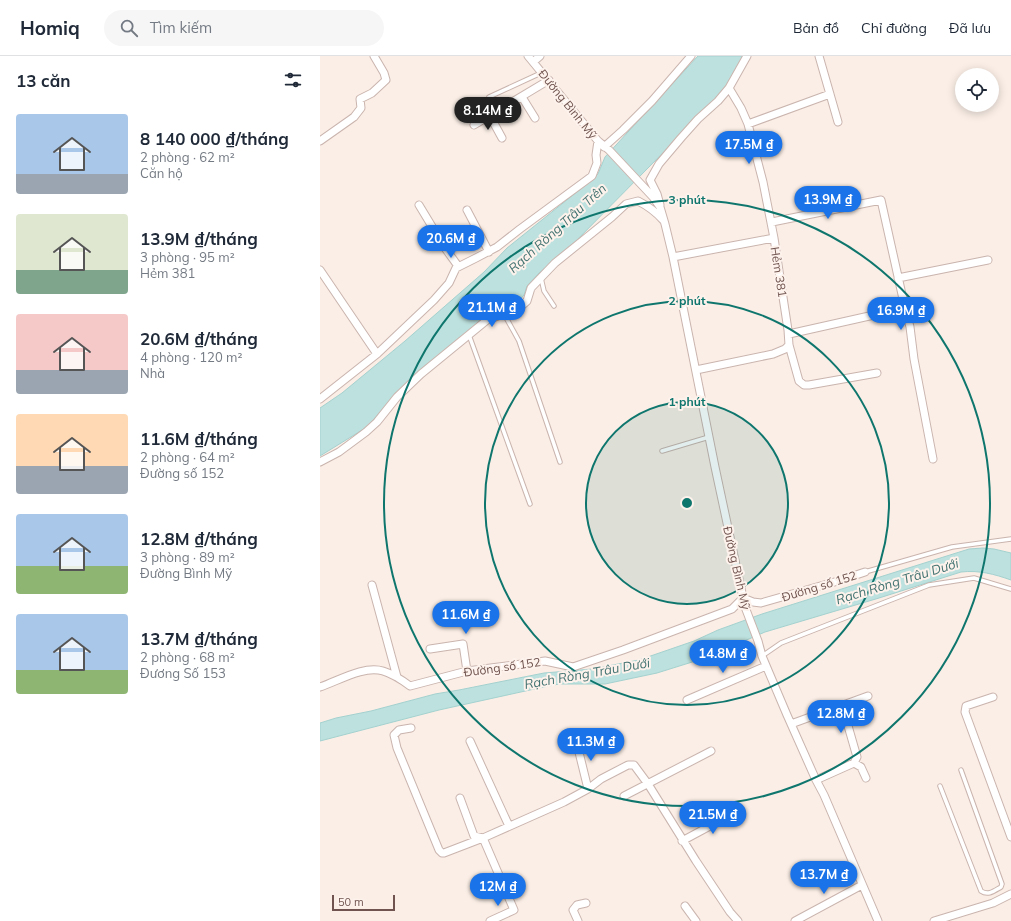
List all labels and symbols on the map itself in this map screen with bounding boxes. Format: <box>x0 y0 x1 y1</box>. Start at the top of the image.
street label: Đường Bình Mỹ <box>535 66 601 142</box>
pin: 8.14M ₫ <box>451 97 525 131</box>
pin: 17.5M ₫ <box>712 131 786 165</box>
water label: Rạch Ròng Trâu Trên <box>505 180 609 276</box>
pin: 13.9M ₫ <box>791 186 865 220</box>
text: 3 phút <box>669 192 706 207</box>
pin: 20.6M ₫ <box>414 225 488 259</box>
street label: Hẻm 381 <box>768 246 790 298</box>
text: 2 phút <box>669 293 706 308</box>
pin: 21.1M ₫ <box>455 294 529 328</box>
pin: 16.9M ₫ <box>864 297 938 331</box>
text: 1 phút <box>669 394 706 409</box>
centre of rings <box>680 496 694 510</box>
street label: Đường Bình Mỹ <box>720 525 754 612</box>
water label: Rạch Ròng Trâu Dưới <box>834 554 961 607</box>
street label: Đường số 152 <box>780 567 858 605</box>
pin: 11.6M ₫ <box>429 601 503 635</box>
pin: 14.8M ₫ <box>686 640 760 674</box>
street label: Đường số 152 <box>462 654 542 680</box>
water label: Rạch Ròng Trâu Dưới <box>523 654 652 692</box>
pin: 12.8M ₫ <box>804 700 878 734</box>
pin: 11.3M ₫ <box>554 728 628 762</box>
pin: 21.5M ₫ <box>676 801 750 835</box>
pin: 13.7M ₫ <box>787 861 861 895</box>
pin: 12M ₫ <box>470 873 526 907</box>
scale bar <box>332 893 395 912</box>

